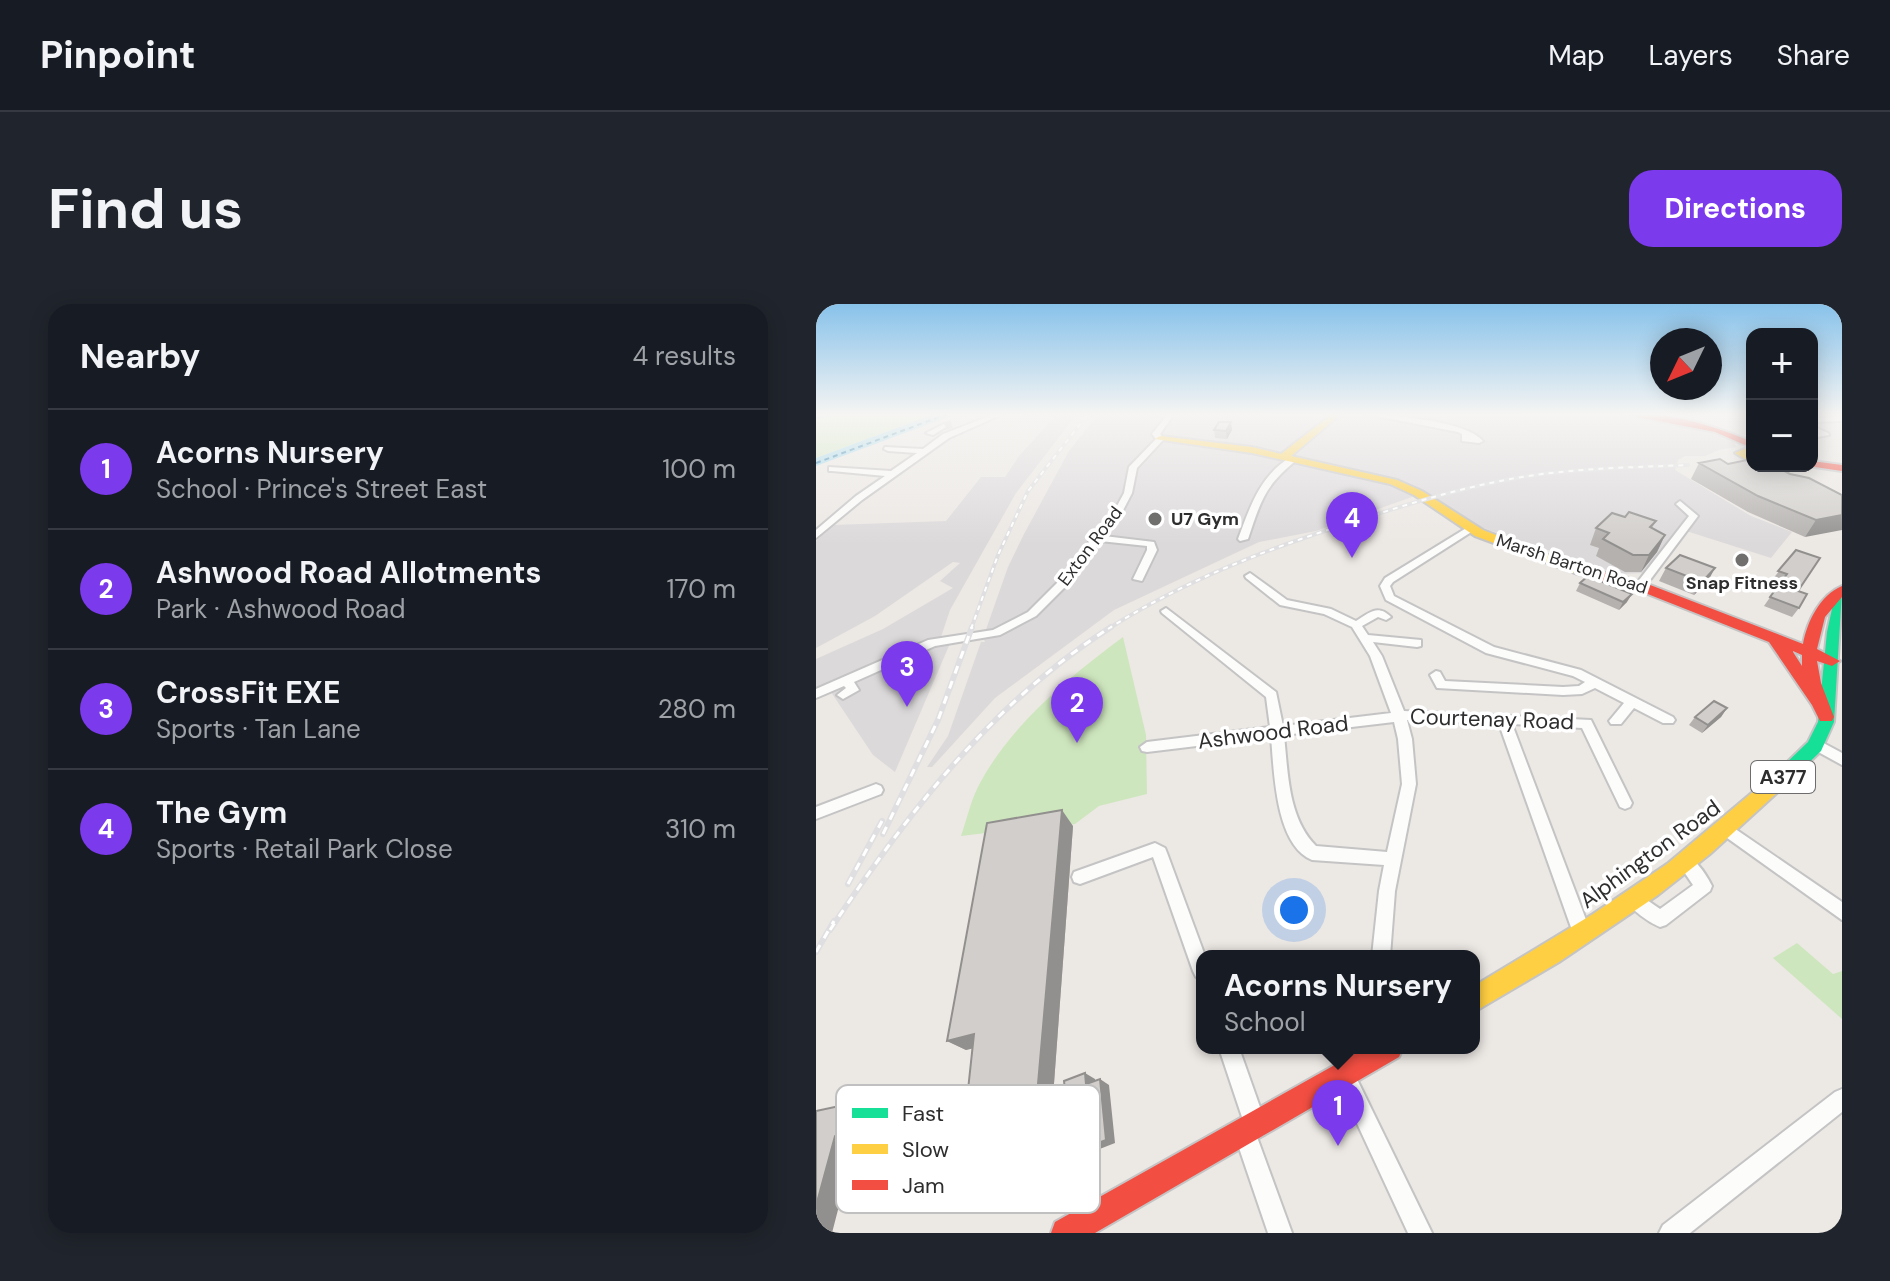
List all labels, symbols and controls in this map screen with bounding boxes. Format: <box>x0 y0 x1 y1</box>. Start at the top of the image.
text: Pinpoint <box>40 30 196 80</box>
text: Map <box>1548 37 1605 74</box>
text: Layers <box>1649 37 1733 74</box>
text: Share <box>1777 37 1850 74</box>
button: Directions <box>1629 170 1842 247</box>
text: Find us <box>48 172 243 245</box>
north arrow <box>1650 328 1722 400</box>
map controls <box>1746 328 1818 472</box>
button: + <box>1746 328 1818 400</box>
text: Nearby <box>80 334 200 379</box>
text: 4 results <box>632 339 736 373</box>
button: − <box>1746 400 1818 472</box>
text: Acorns Nursery <box>156 433 384 472</box>
text: 1 <box>101 452 111 486</box>
text: 100 m <box>662 452 736 486</box>
text: School · Prince's Street East <box>156 472 487 506</box>
pin: 4 <box>1326 492 1378 558</box>
street label: Exton Road <box>1052 501 1128 591</box>
place label: U7 Gym <box>1171 507 1239 531</box>
marker: U7 Gym <box>1146 510 1164 528</box>
street label: Marsh Barton Road <box>1493 528 1651 600</box>
marker: Snap Fitness <box>1733 551 1751 569</box>
text: Ashwood Road Allotments <box>156 553 542 592</box>
place label: Snap Fitness <box>1686 571 1798 595</box>
text: 2 <box>98 572 114 606</box>
text: 170 m <box>667 572 736 606</box>
text: Park · Ashwood Road <box>156 592 406 626</box>
pin: 3 <box>881 641 933 707</box>
text: CrossFit EXE <box>156 673 340 712</box>
pin: 2 <box>1051 677 1103 743</box>
text: 3 <box>98 692 114 726</box>
text: 280 m <box>658 692 736 726</box>
street label: Courtenay Road <box>1410 702 1574 736</box>
street label: Ashwood Road <box>1196 708 1350 756</box>
text: Sports · Tan Lane <box>156 712 361 746</box>
road number: A377 <box>1751 761 1815 793</box>
text: The Gym <box>156 793 287 832</box>
street label: Alphington Road <box>1574 793 1726 915</box>
text: 4 <box>98 812 114 846</box>
text: 310 m <box>665 812 736 846</box>
text: Sports · Retail Park Close <box>156 832 453 866</box>
your location <box>1274 890 1314 930</box>
popup <box>1196 950 1480 1054</box>
text: Acorns Nursery <box>1224 966 1452 1005</box>
text: School <box>1224 1005 1306 1039</box>
pin: 1 <box>1312 1080 1364 1146</box>
legend <box>836 1085 1100 1213</box>
text: Fast <box>902 1099 944 1128</box>
text: Slow <box>902 1135 949 1164</box>
text: Jam <box>902 1171 945 1200</box>

